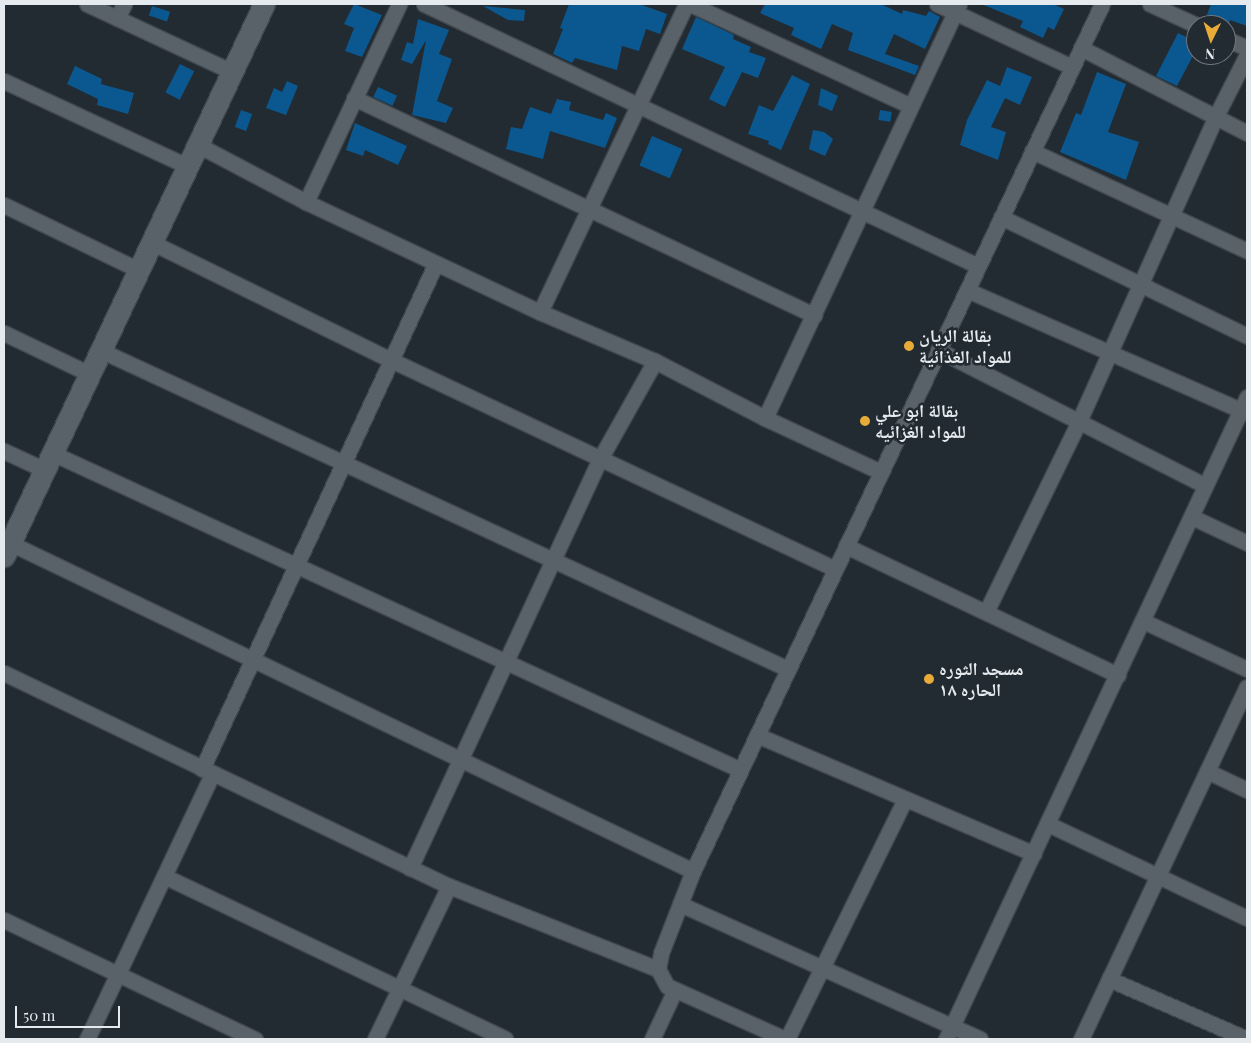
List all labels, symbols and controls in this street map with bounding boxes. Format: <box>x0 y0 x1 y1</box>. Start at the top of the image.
north arrow <box>1186 15 1236 65</box>
text: N <box>1204 45 1216 64</box>
place label: بقالة الريان للمواد الغذائية <box>919 325 1011 368</box>
marker: بقالة الريان للمواد الغذائية <box>903 340 915 352</box>
place label: بقالة ابو علي للمواد الغزائيه <box>875 400 966 442</box>
marker: بقالة ابو علي للمواد الغزائيه <box>859 415 871 427</box>
place label: مسجد الثوره الحاره ١٨ <box>939 658 1024 701</box>
marker: مسجد الثوره الحاره ١٨ <box>923 673 935 685</box>
scale bar <box>18 996 122 1028</box>
text: 50 m <box>23 1005 55 1025</box>

